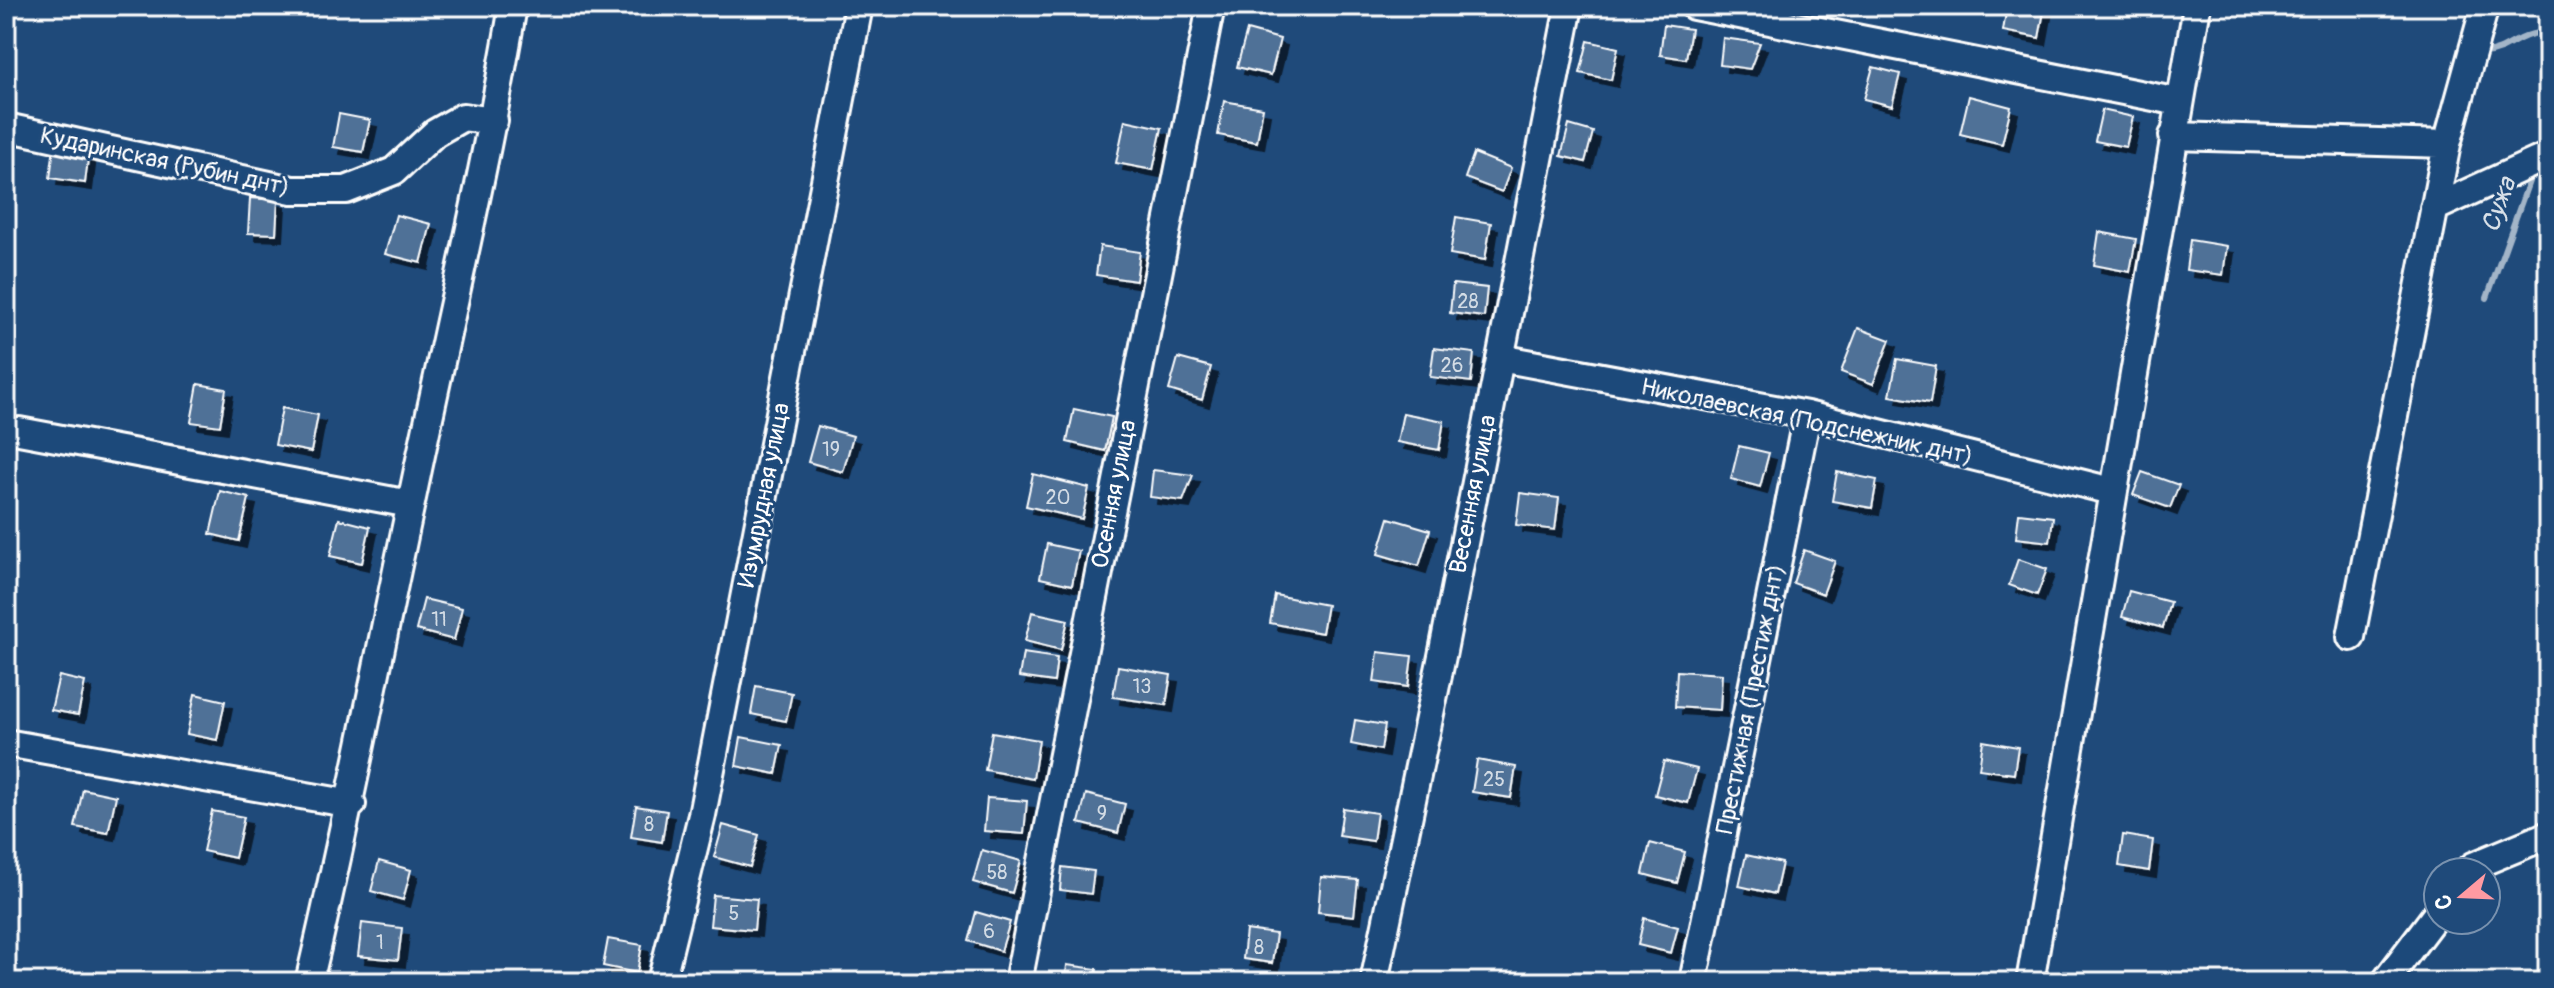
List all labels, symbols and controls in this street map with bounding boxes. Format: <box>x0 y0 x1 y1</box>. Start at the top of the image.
street label: Кударинская (Рубин днт) <box>38 120 292 202</box>
water label: Сужа <box>2474 171 2524 237</box>
house number: 28 <box>1457 289 1479 314</box>
house number: 26 <box>1441 353 1463 378</box>
street label: Николаевская (Подснежник днт) <box>1638 372 1976 470</box>
street label: Изумрудная улица <box>732 400 796 590</box>
street label: Весенняя улица <box>1443 412 1503 576</box>
street label: Осенняя улица <box>1085 417 1143 571</box>
house number: 19 <box>822 437 840 462</box>
house number: 20 <box>1046 485 1070 510</box>
street label: Престижная (Престиж днт) <box>1710 562 1790 836</box>
house number: 11 <box>431 607 447 632</box>
house number: 13 <box>1133 674 1151 699</box>
house number: 25 <box>1483 767 1505 792</box>
house number: 9 <box>1097 801 1107 826</box>
house number: 8 <box>644 812 654 837</box>
north arrow <box>2422 856 2502 936</box>
house number: 58 <box>987 860 1007 885</box>
text: С <box>2428 891 2459 913</box>
house number: 5 <box>729 901 739 926</box>
house number: 6 <box>983 919 995 944</box>
house number: 1 <box>376 930 384 955</box>
house number: 8 <box>1254 935 1264 960</box>

